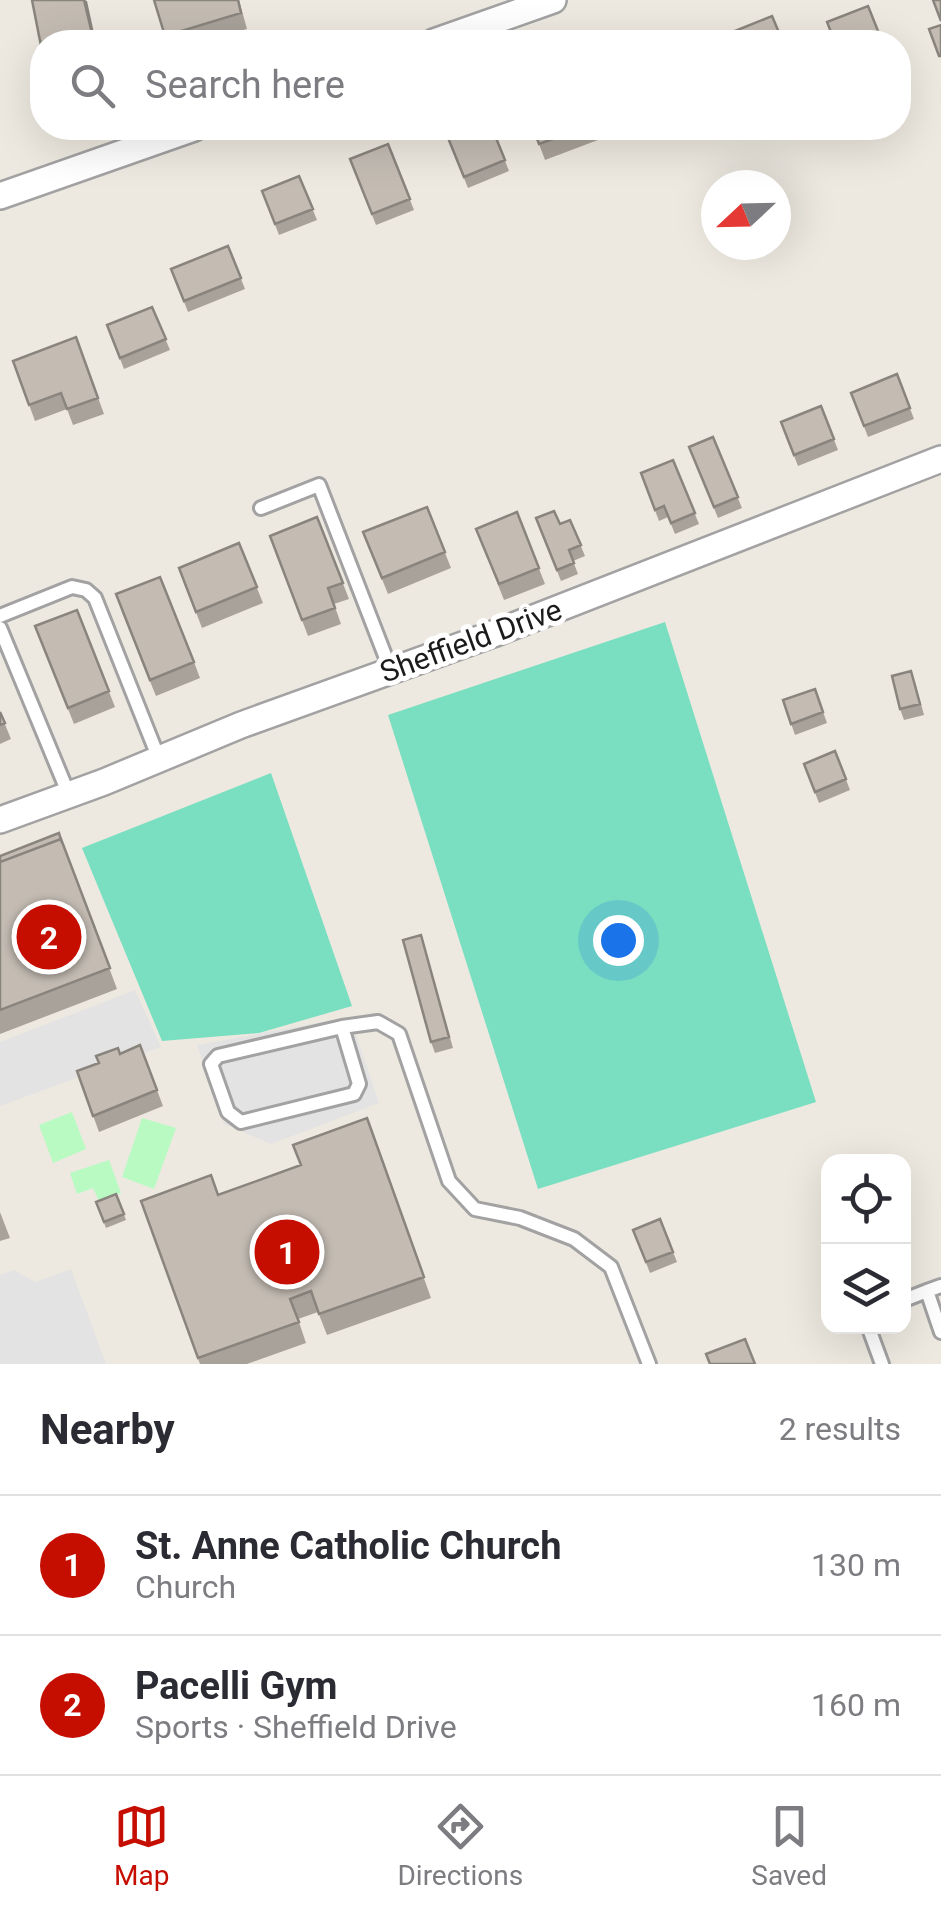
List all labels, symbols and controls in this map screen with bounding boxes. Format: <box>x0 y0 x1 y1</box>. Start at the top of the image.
search box <box>30 30 911 140</box>
icon: search <box>65 58 120 113</box>
text: Search here <box>145 63 345 107</box>
north arrow <box>701 170 791 260</box>
street label: Sheffield Drive <box>375 591 566 690</box>
pin: 2 <box>17 900 82 974</box>
your location <box>593 915 644 966</box>
map controls <box>821 1154 911 1334</box>
button: locate <box>821 1154 911 1244</box>
pin: 1 <box>254 1214 320 1290</box>
button: layers <box>821 1244 911 1334</box>
text: Nearby <box>40 1405 175 1454</box>
text: 2 results <box>779 1410 901 1448</box>
text: St. Anne Catholic Church <box>135 1524 561 1568</box>
text: 1 <box>63 1546 82 1584</box>
text: 130 m <box>811 1546 901 1584</box>
text: Church <box>135 1568 236 1606</box>
text: Pacelli Gym <box>135 1664 338 1708</box>
text: 2 <box>63 1686 82 1724</box>
text: 160 m <box>811 1686 901 1724</box>
text: Sports · Sheffield Drive <box>135 1708 457 1746</box>
tab: Map <box>114 1799 169 1892</box>
tab: Directions <box>397 1799 523 1892</box>
tab: Saved <box>751 1799 827 1892</box>

